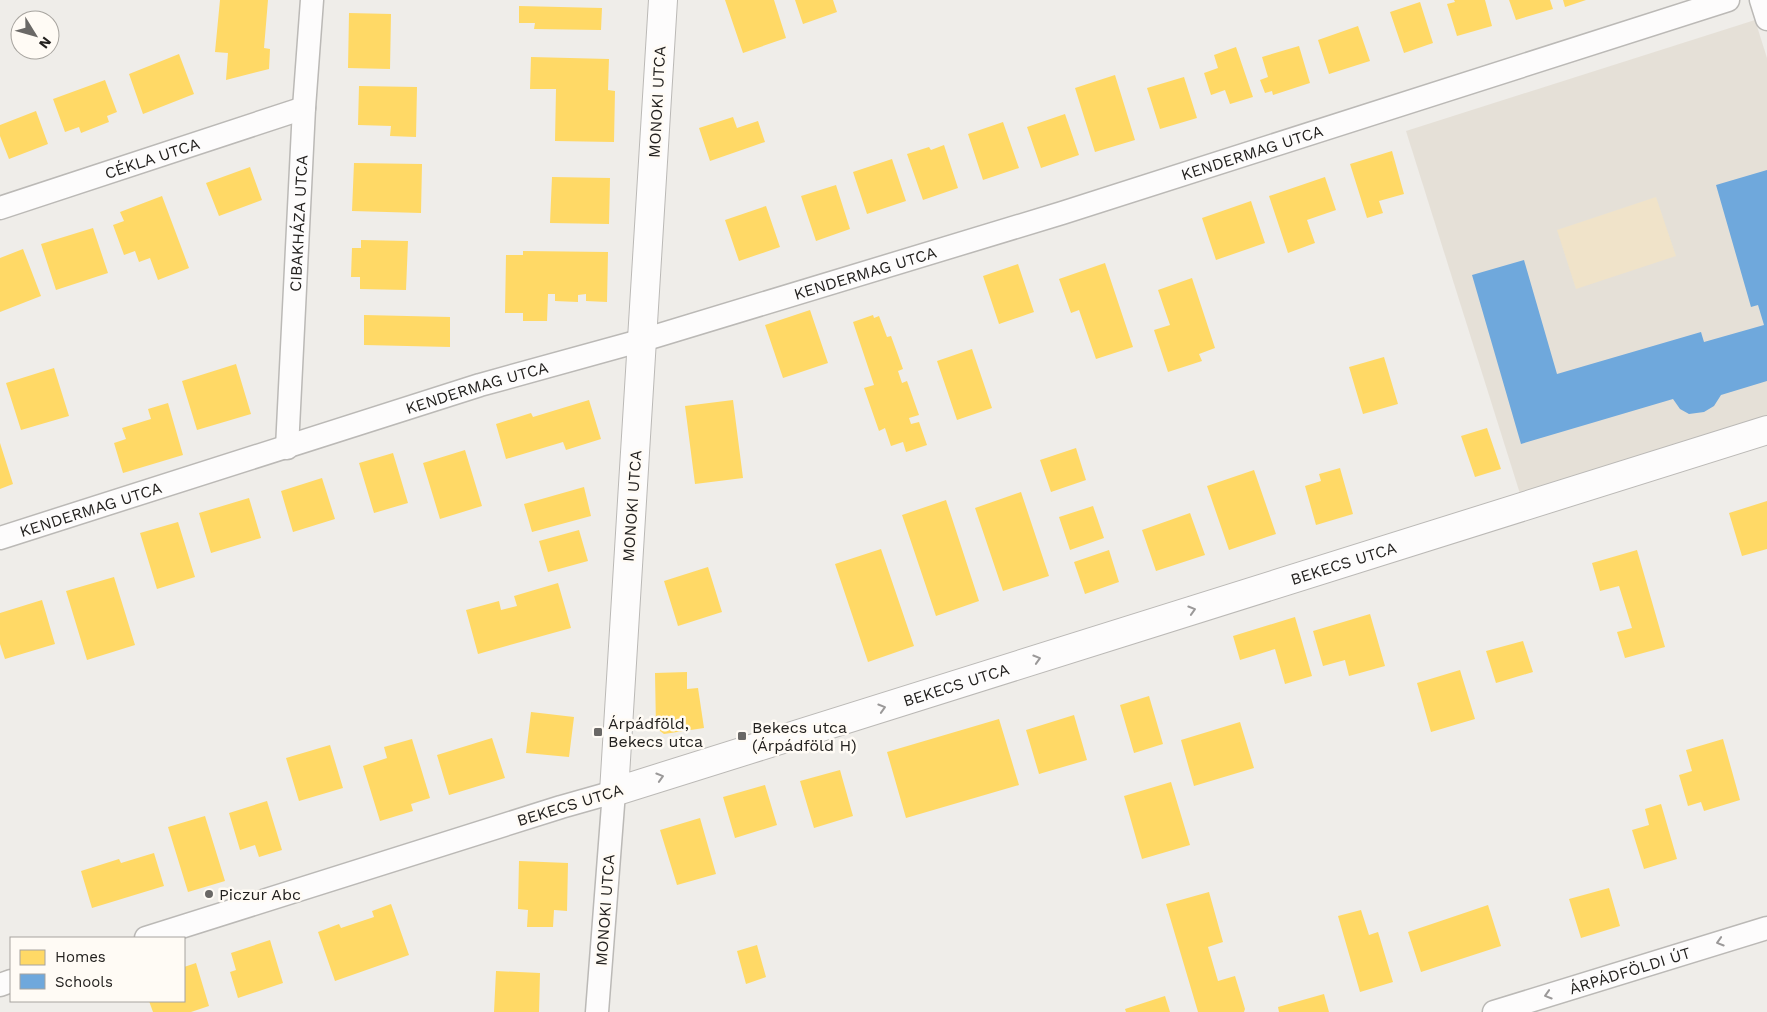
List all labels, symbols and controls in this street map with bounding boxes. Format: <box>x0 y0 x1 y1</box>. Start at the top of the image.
north arrow <box>10 10 60 60</box>
text: N <box>36 34 55 52</box>
street label: MONOKI UTCA <box>645 45 669 159</box>
street label: KENDERMAG UTCA <box>1178 121 1326 184</box>
street label: CÉKLA UTCA <box>102 133 202 182</box>
street label: CIBAKHÁZA UTCA <box>285 154 311 292</box>
street label: KENDERMAG UTCA <box>792 242 939 303</box>
street label: KENDERMAG UTCA <box>403 357 551 418</box>
street label: MONOKI UTCA <box>619 449 645 563</box>
street label: KENDERMAG UTCA <box>17 477 164 541</box>
street label: BEKECS UTCA <box>1288 537 1399 589</box>
one-way arrow <box>1187 606 1196 616</box>
one-way arrow <box>1032 655 1041 665</box>
street label: BEKECS UTCA <box>901 659 1012 710</box>
one-way arrow <box>877 703 886 713</box>
place label: Árpádföld, Bekecs utca <box>608 714 703 751</box>
place label: Bekecs utca (Árpádföld H) <box>752 718 857 755</box>
marker: Árpádföld, Bekecs utca <box>592 726 604 738</box>
marker: Bekecs utca (Árpádföld H) <box>736 730 748 742</box>
one-way arrow <box>655 773 664 783</box>
street label: BEKECS UTCA <box>515 780 626 830</box>
street label: MONOKI UTCA <box>592 853 618 967</box>
place label: Piczur Abc <box>219 885 301 904</box>
marker: Piczur Abc <box>203 888 215 900</box>
legend <box>10 937 185 1002</box>
one-way arrow <box>1717 937 1725 947</box>
street label: ÁRPÁDFÖLDI ÚT <box>1567 943 1693 998</box>
text: Homes <box>55 948 106 966</box>
text: Schools <box>55 973 113 991</box>
one-way arrow <box>1545 990 1553 1000</box>

